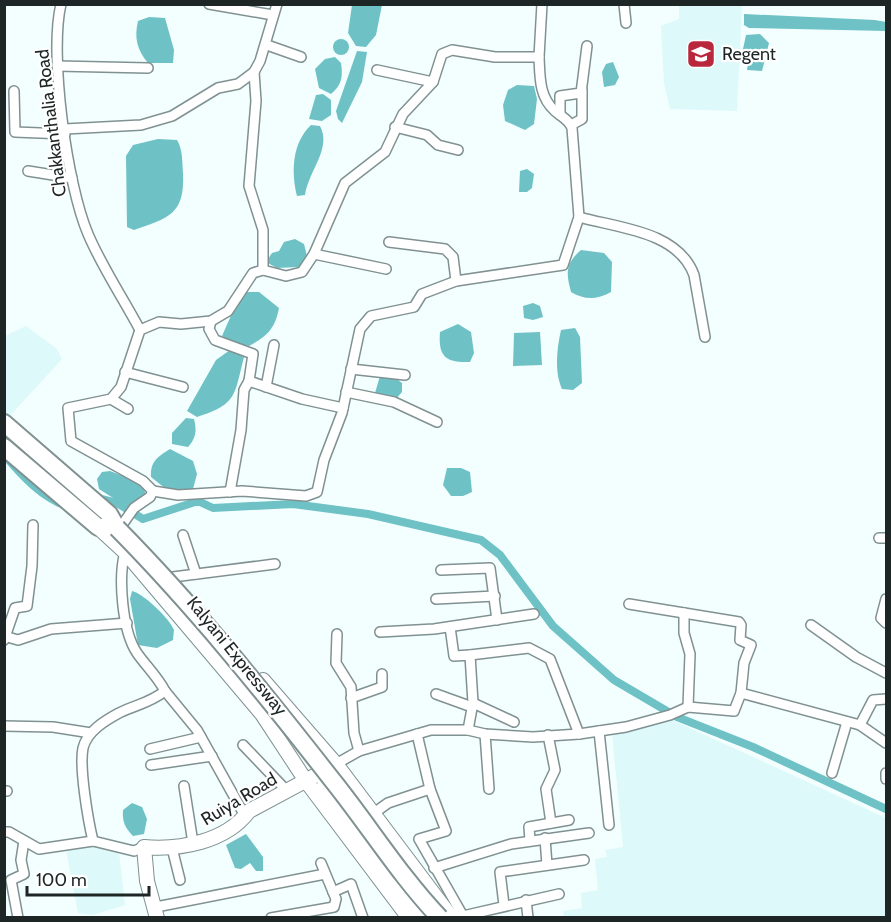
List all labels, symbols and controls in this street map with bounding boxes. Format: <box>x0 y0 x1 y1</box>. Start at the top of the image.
school or university icon: Regent <box>685 38 717 70</box>
place label: Regent <box>722 43 776 65</box>
street label: Chakkanthalia Road <box>31 48 71 198</box>
street label: Kalyani Expressway <box>182 592 292 720</box>
street label: Ruiya Road <box>197 768 281 830</box>
scale bar <box>27 859 148 897</box>
text: 100 m <box>36 869 87 891</box>

